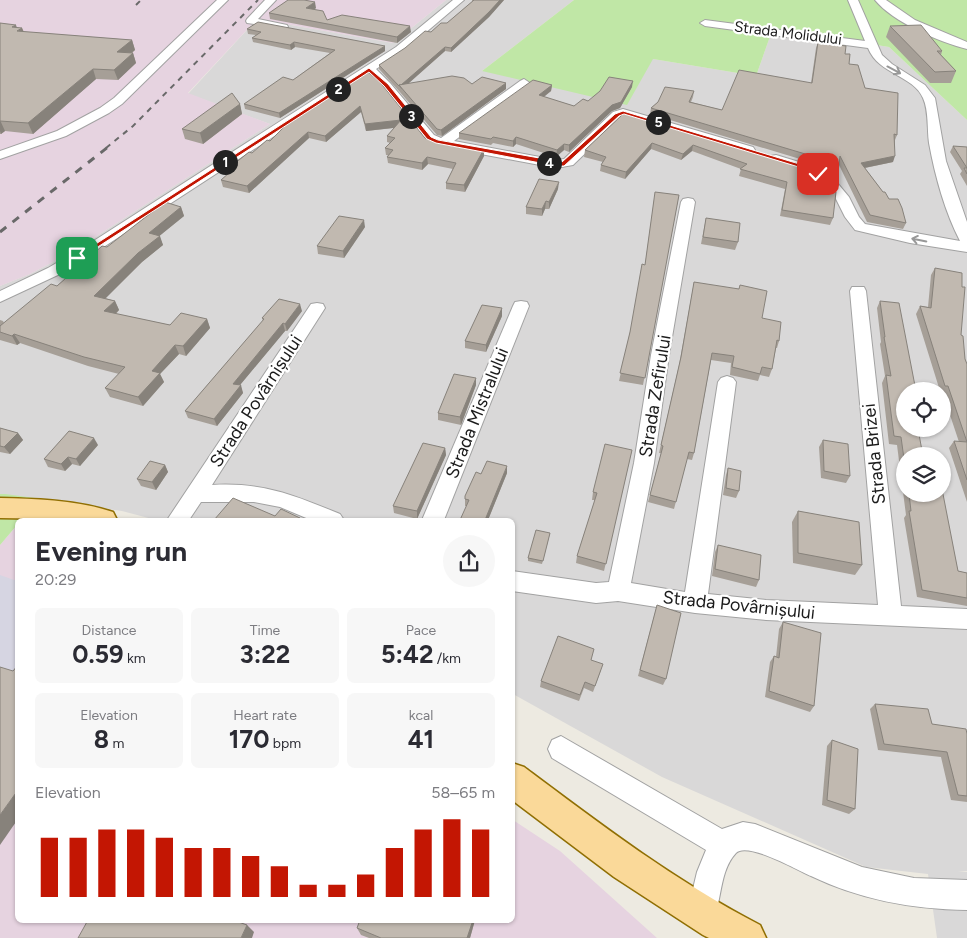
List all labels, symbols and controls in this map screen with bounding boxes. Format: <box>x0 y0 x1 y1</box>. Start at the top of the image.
street label: Strada Molidului <box>733 17 843 49</box>
one-way arrow <box>887 65 902 75</box>
pin: 2 <box>326 76 350 102</box>
text: 2 <box>334 81 343 98</box>
pin: 3 <box>398 104 424 128</box>
text: 3 <box>408 108 415 125</box>
pin: 5 <box>646 110 670 134</box>
text: 5 <box>654 114 663 131</box>
pin: 1 <box>212 150 238 174</box>
pin: 4 <box>536 150 562 176</box>
pin <box>797 153 839 195</box>
text: 1 <box>223 154 228 171</box>
text: 4 <box>545 155 554 172</box>
icon: check <box>804 160 832 188</box>
one-way arrow <box>911 234 927 244</box>
pin <box>56 237 98 279</box>
icon: arrive <box>63 244 91 272</box>
street label: Strada Povârnișului <box>205 331 307 471</box>
street label: Strada Zefirului <box>634 333 676 459</box>
street label: Strada Mistralului <box>441 344 513 482</box>
map controls <box>896 382 951 502</box>
button: locate <box>896 382 951 437</box>
street label: Strada Brizei <box>858 402 890 506</box>
button: layers <box>896 447 951 502</box>
text: Evening run <box>35 534 187 568</box>
button: share <box>443 535 495 587</box>
text: 20:29 <box>35 570 76 589</box>
street label: Strada Povârnișului <box>662 586 816 624</box>
text: Distance <box>82 622 136 639</box>
text: Time <box>250 622 280 639</box>
text: Pace <box>406 622 436 639</box>
text: 0.59 <box>72 639 124 669</box>
text: 3:22 <box>240 639 290 669</box>
text: 5:42 <box>381 639 433 669</box>
text: km <box>124 650 146 667</box>
text: /km <box>433 650 461 667</box>
text: Elevation <box>80 707 138 724</box>
text: Heart rate <box>233 707 297 724</box>
text: kcal <box>409 707 433 724</box>
text: 8 <box>94 724 109 754</box>
text: 170 <box>229 724 269 754</box>
text: 41 <box>408 724 434 754</box>
text: m <box>109 735 124 752</box>
text: bpm <box>269 735 301 752</box>
text: Elevation <box>35 783 101 802</box>
text: 58–65 m <box>431 783 495 802</box>

